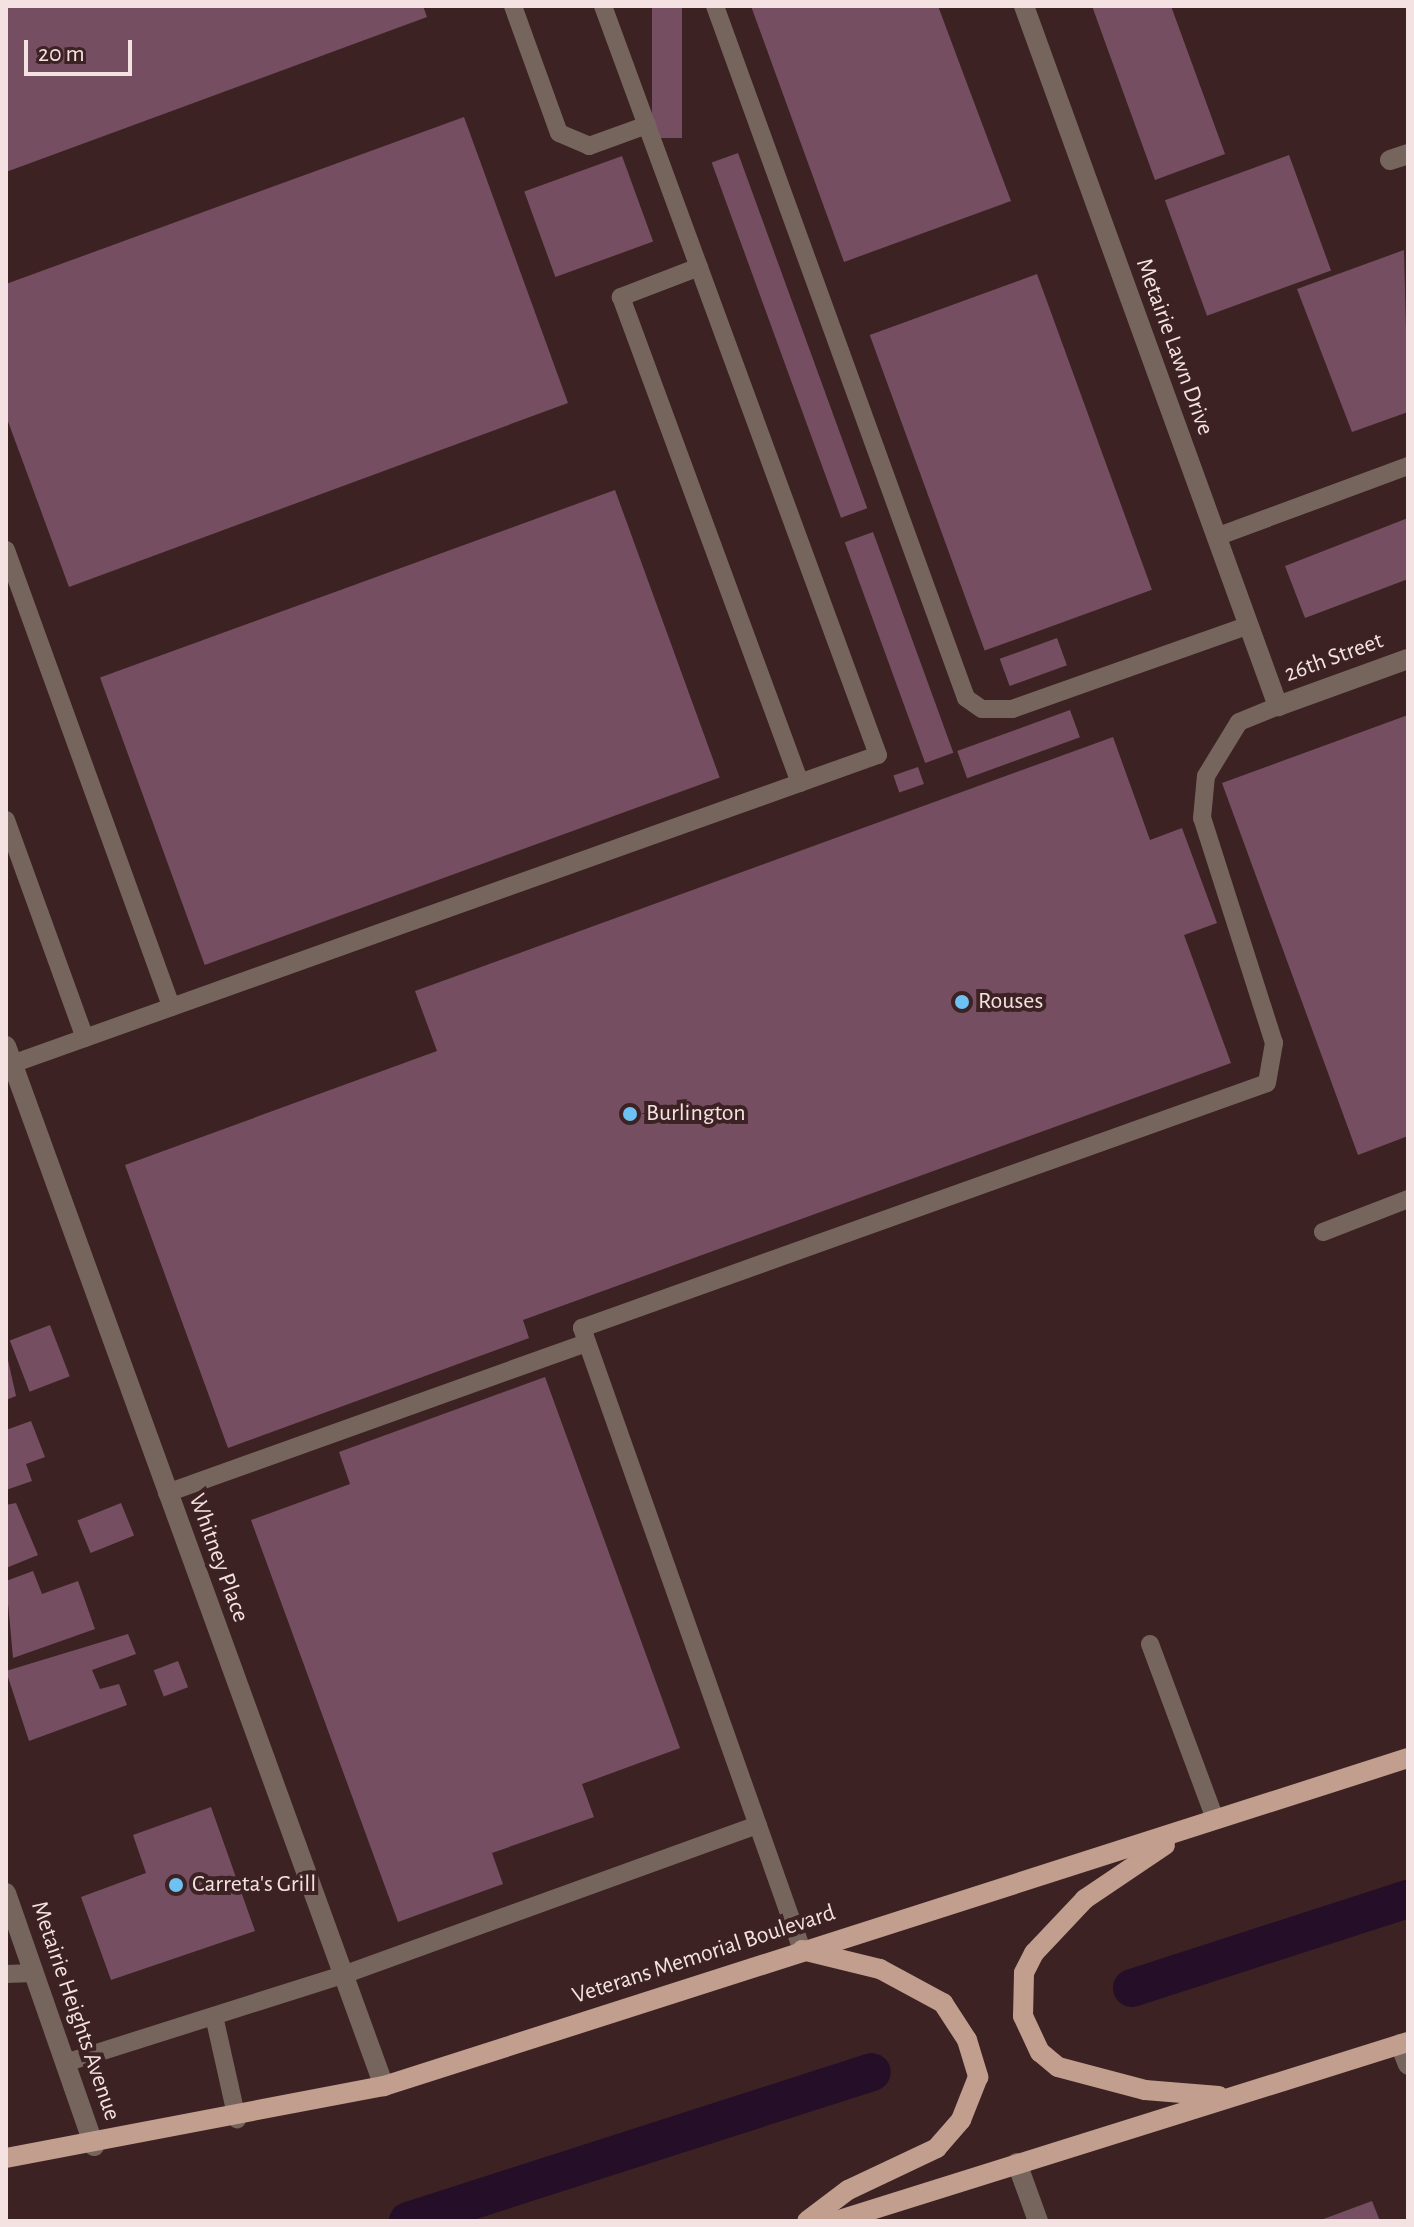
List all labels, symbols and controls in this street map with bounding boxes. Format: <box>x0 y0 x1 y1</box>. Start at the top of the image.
scale bar <box>28 24 136 74</box>
text: 20 m <box>38 42 85 66</box>
street label: Metairie Lawn Drive <box>1129 255 1219 439</box>
street label: 26th Street <box>1281 627 1387 689</box>
place label: Rouses <box>978 988 1043 1016</box>
marker: Rouses <box>953 993 971 1011</box>
place label: Burlington <box>646 1100 746 1128</box>
marker: Burlington <box>621 1105 639 1123</box>
street label: Whitney Place <box>181 1490 255 1626</box>
place label: Carreta's Grill <box>192 1871 316 1899</box>
marker: Carreta's Grill <box>167 1876 185 1894</box>
street label: Metairie Heights Avenue <box>24 1898 126 2124</box>
street label: Veterans Memorial Boulevard <box>569 1899 839 2011</box>

